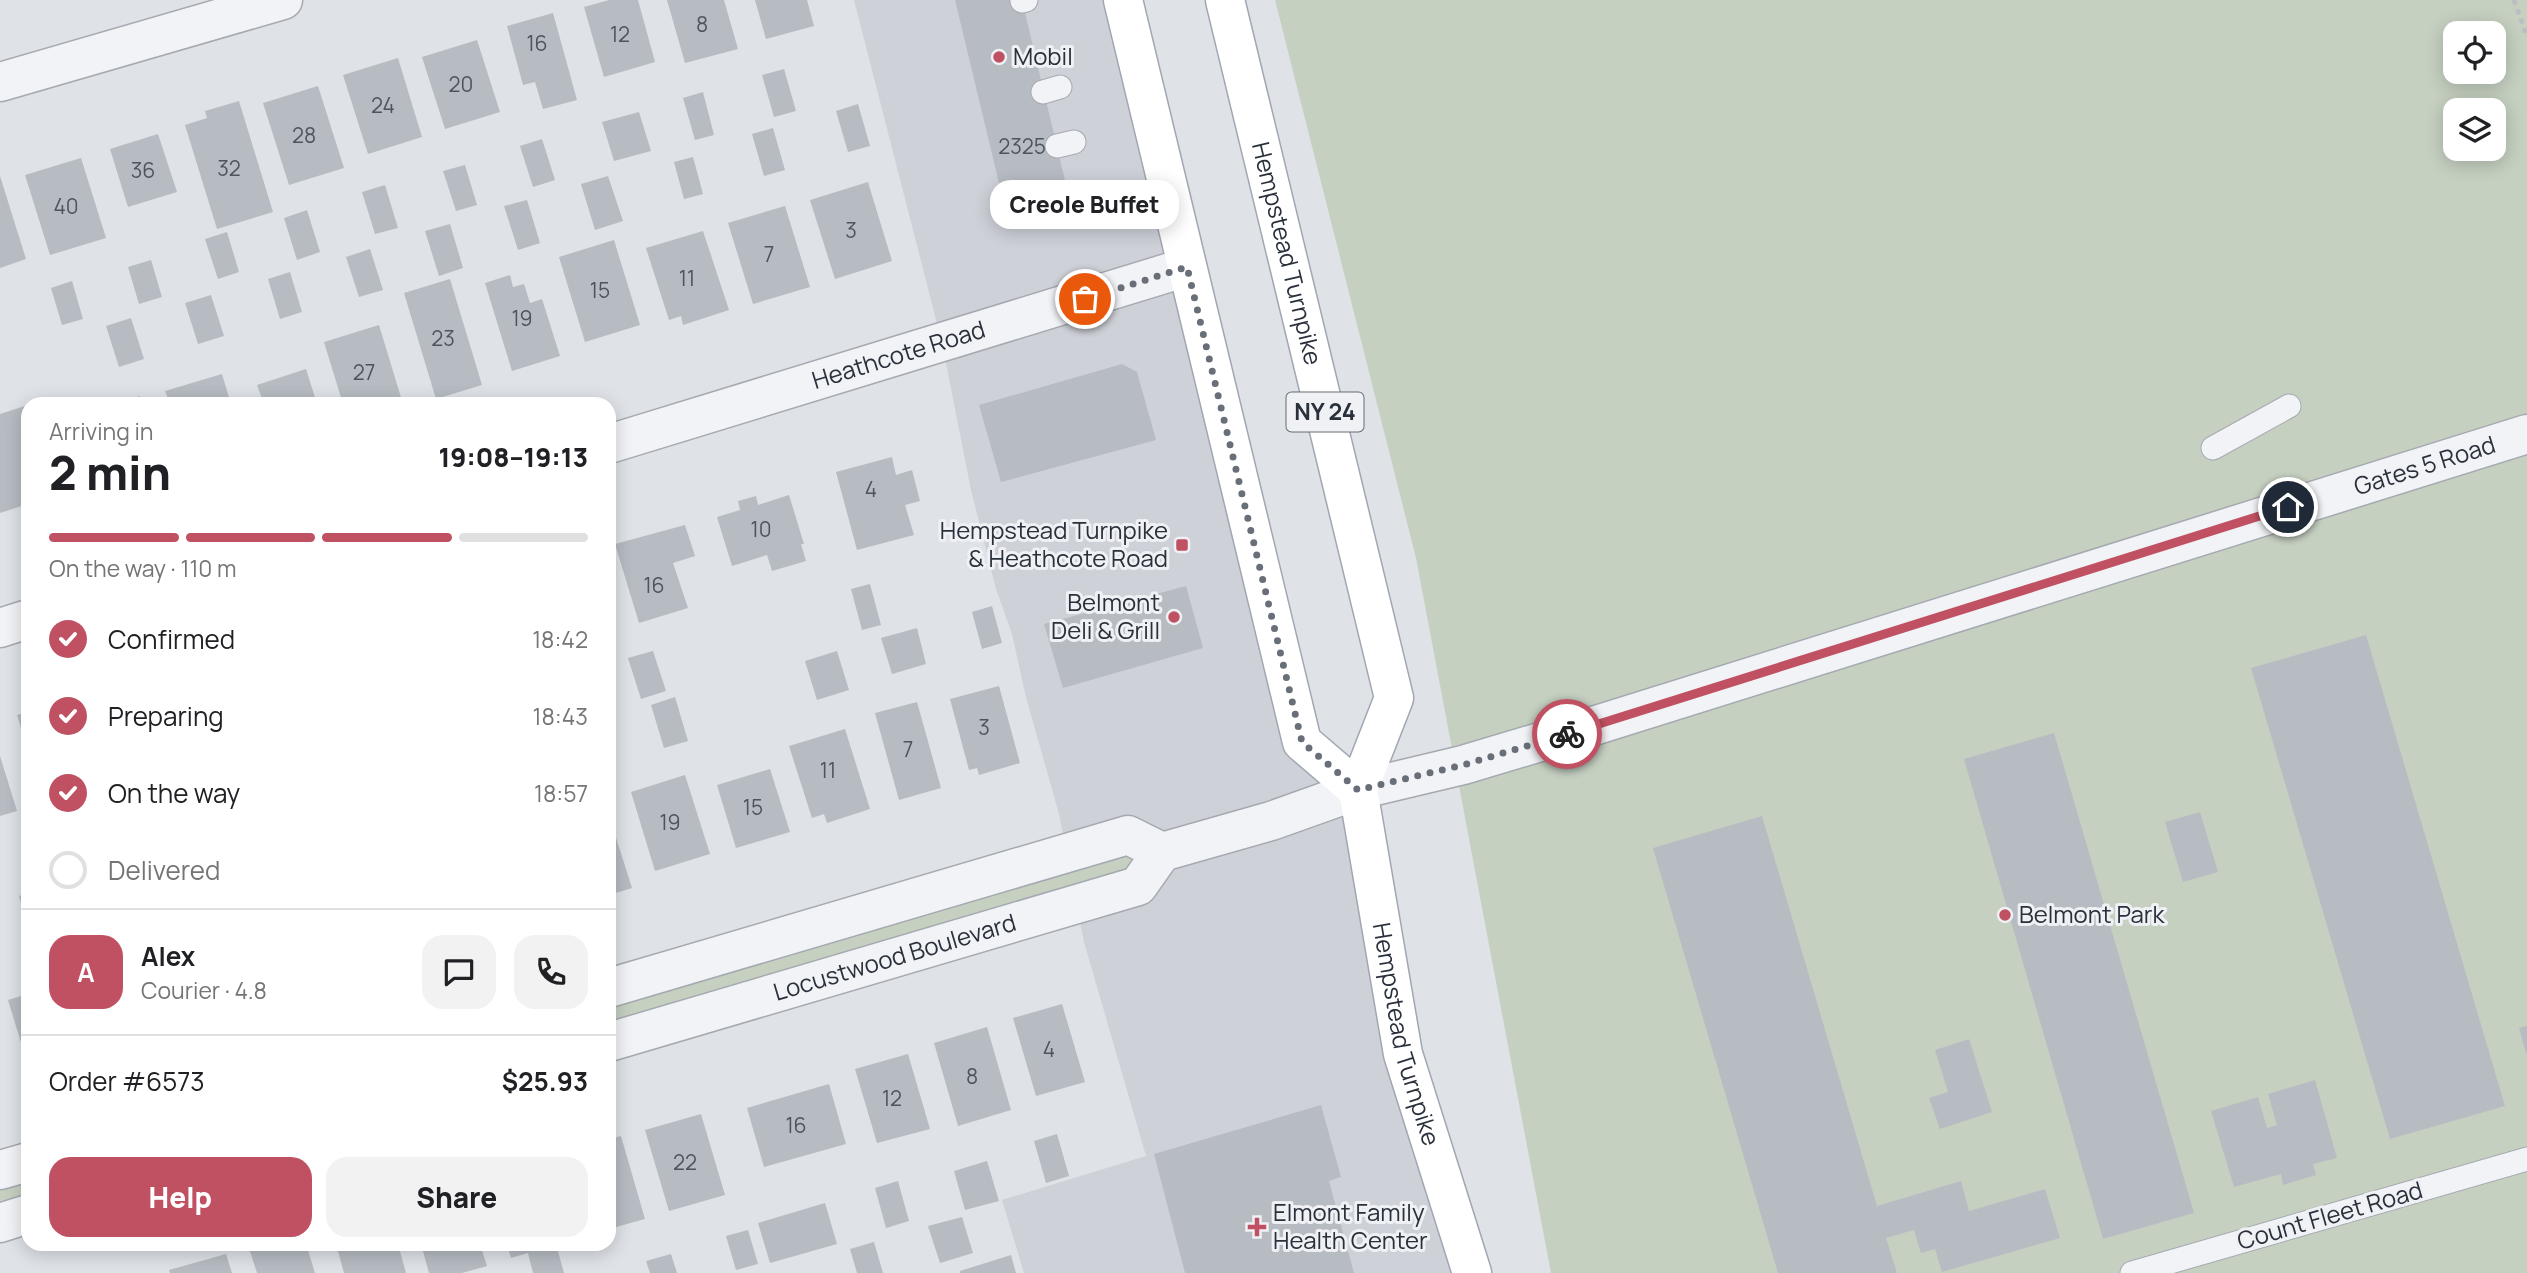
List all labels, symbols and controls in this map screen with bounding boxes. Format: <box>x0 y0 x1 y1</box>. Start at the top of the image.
house number: 8 <box>696 10 708 38</box>
house number: 12 <box>610 20 630 48</box>
map controls <box>2443 21 2506 161</box>
button: locate <box>2443 21 2506 84</box>
house number: 16 <box>526 29 548 57</box>
place label: Mobil <box>1013 39 1073 72</box>
marker: Mobil <box>991 49 1007 65</box>
house number: 20 <box>449 70 473 98</box>
house number: 24 <box>371 91 395 119</box>
button: layers <box>2443 98 2506 161</box>
house number: 28 <box>292 121 316 149</box>
house number: 2325 <box>998 132 1046 160</box>
street label: Hempstead Turnpike <box>1245 138 1331 368</box>
house number: 32 <box>217 154 241 182</box>
house number: 36 <box>131 156 155 184</box>
callout: Creole Buffet <box>990 180 1180 229</box>
text: Creole Buffet <box>1009 188 1160 220</box>
house number: 40 <box>53 192 79 220</box>
house number: 3 <box>845 216 857 244</box>
house number: 7 <box>764 240 774 268</box>
house number: 11 <box>679 264 695 292</box>
pin <box>1055 269 1115 329</box>
house number: 15 <box>590 276 610 304</box>
icon: bag <box>1066 280 1104 318</box>
house number: 19 <box>511 304 533 332</box>
street label: Heathcote Road <box>808 312 989 396</box>
house number: 23 <box>431 324 455 352</box>
house number: 27 <box>353 358 375 386</box>
road number: NY 24 <box>1286 392 1364 432</box>
text: Arriving in <box>49 415 154 447</box>
street label: Gates 5 Road <box>2350 427 2499 502</box>
text: 19:08–19:13 <box>439 439 588 475</box>
text: 2 min <box>49 441 171 504</box>
house number: 4 <box>865 475 877 503</box>
pin <box>2258 477 2318 537</box>
icon: home <box>2269 488 2307 526</box>
place label: Hempstead Turnpike & Heathcote Road <box>940 513 1168 574</box>
house number: 10 <box>751 515 772 543</box>
marker: Hempstead Turnpike & Heathcote Road <box>1174 537 1190 553</box>
text: On the way · 110 m <box>49 552 236 584</box>
house number: 16 <box>643 571 665 599</box>
place label: Belmont Deli & Grill <box>1051 585 1160 646</box>
marker: Belmont Deli & Grill <box>1166 609 1182 625</box>
icon: check <box>49 620 87 658</box>
text: Confirmed <box>108 621 235 657</box>
text: 18:42 <box>532 623 588 655</box>
icon: check <box>49 697 87 735</box>
text: Preparing <box>108 698 224 734</box>
courier <box>1532 699 1602 769</box>
text: 18:43 <box>533 700 588 732</box>
house number: 3 <box>978 713 990 741</box>
icon: bike <box>1548 715 1586 753</box>
house number: 7 <box>903 735 913 763</box>
house number: 11 <box>820 756 836 784</box>
icon: check <box>49 774 87 812</box>
text: On the way <box>108 775 240 811</box>
text: 18:57 <box>534 777 588 809</box>
house number: 15 <box>743 793 763 821</box>
house number: 19 <box>659 808 681 836</box>
text: Delivered <box>108 852 220 888</box>
place label: Belmont Park <box>2019 897 2165 930</box>
street label: Locustwood Boulevard <box>769 905 1020 1008</box>
marker: Belmont Park <box>1997 907 2013 923</box>
street label: Hempstead Turnpike <box>1366 920 1449 1150</box>
button: chat <box>422 935 496 1009</box>
button: phone <box>514 935 588 1009</box>
text: Alex <box>141 938 195 974</box>
text: A <box>77 954 95 990</box>
text: Courier · 4.8 <box>141 974 267 1006</box>
house number: 4 <box>1043 1035 1055 1063</box>
house number: 8 <box>966 1062 978 1090</box>
text: Order #6573 <box>49 1063 205 1099</box>
text: $25.93 <box>502 1063 588 1099</box>
house number: 12 <box>882 1084 902 1112</box>
house number: 16 <box>785 1111 807 1139</box>
house number: 22 <box>673 1148 697 1176</box>
button: Help <box>49 1157 312 1237</box>
button: Share <box>326 1157 588 1237</box>
street label: Count Fleet Road <box>2233 1172 2426 1257</box>
place label: Elmont Family Health Center <box>1273 1195 1428 1256</box>
marker: Elmont Family Health Center <box>1247 1217 1267 1237</box>

